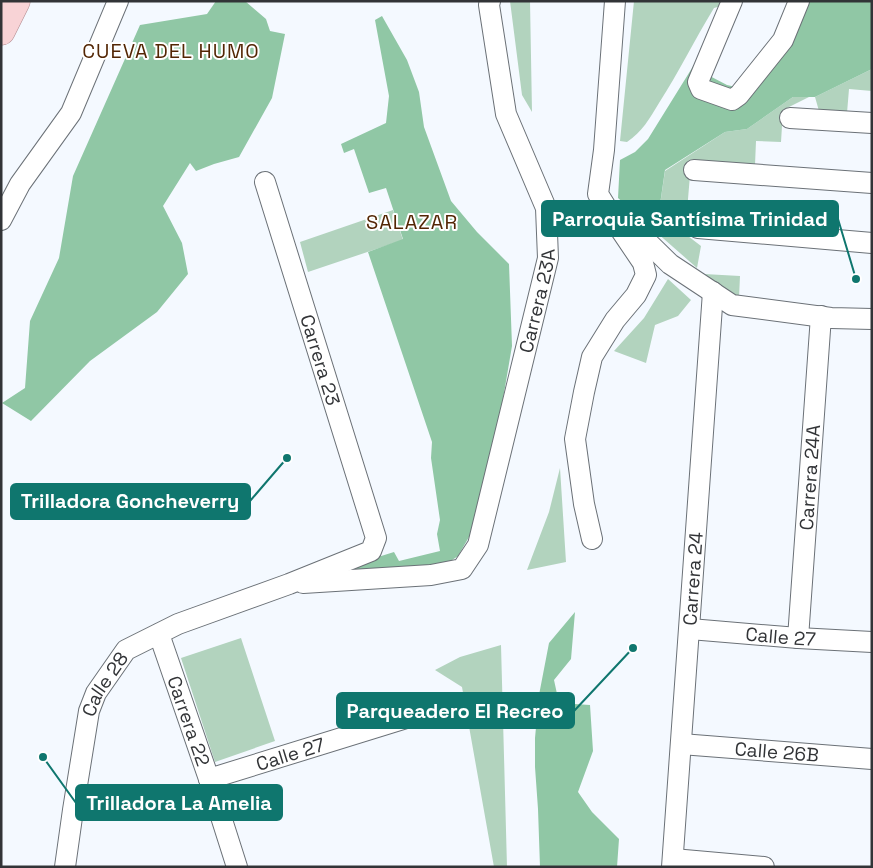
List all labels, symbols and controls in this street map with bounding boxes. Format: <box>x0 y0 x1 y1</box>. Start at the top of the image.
district label: CUEVA DEL HUMO <box>82 38 260 64</box>
callout: Parroquia Santísima Trinidad <box>542 201 838 236</box>
text: Parroquia Santísima Trinidad <box>552 206 828 232</box>
district label: SALAZAR <box>366 209 458 235</box>
street label: Carrera 23A <box>513 249 561 355</box>
street label: Carrera 23 <box>294 311 346 409</box>
street label: Carrera 24A <box>793 424 826 531</box>
callout: Trilladora Goncheverry <box>11 484 250 519</box>
text: Trilladora Goncheverry <box>21 488 239 514</box>
street label: Carrera 24 <box>677 531 708 626</box>
street label: Calle 27 <box>744 621 817 651</box>
street label: Calle 28 <box>76 647 134 720</box>
street label: Carrera 22 <box>162 672 216 769</box>
callout: Parqueadero El Recreo <box>337 693 574 728</box>
text: Parqueadero El Recreo <box>347 698 563 724</box>
street label: Calle 27 <box>253 731 328 776</box>
street label: Calle 26B <box>734 736 820 767</box>
callout: Trilladora La Amelia <box>76 785 282 820</box>
text: Trilladora La Amelia <box>86 790 272 816</box>

